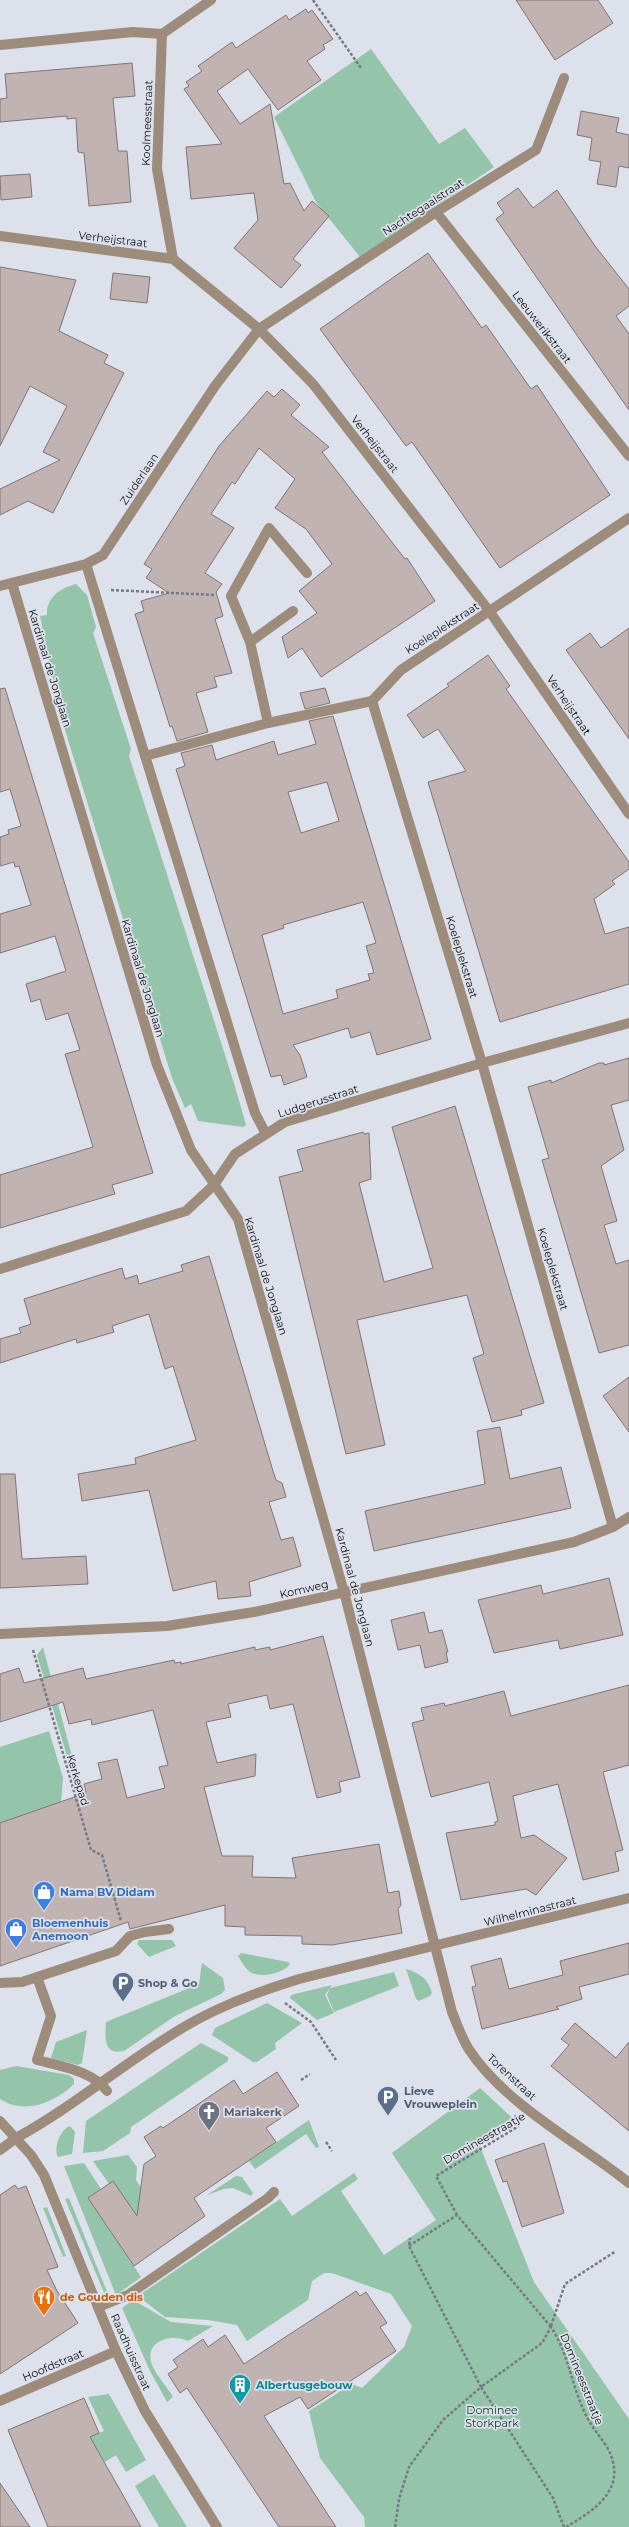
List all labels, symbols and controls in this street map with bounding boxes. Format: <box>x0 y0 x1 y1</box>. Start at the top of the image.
street label: Koolmeesstraat <box>139 79 156 166</box>
street label: Nachtegaalstraat <box>380 175 467 239</box>
street label: Verheijstraat <box>78 228 149 250</box>
street label: Leeuwerikstraat <box>509 288 575 366</box>
street label: Verheijstraat <box>348 412 402 476</box>
street label: Zuiderlaan <box>117 451 161 507</box>
street label: Koeleplekstraat <box>402 599 482 657</box>
street label: Kardinaal de Jonglaan <box>25 607 75 729</box>
street label: Verheijstraat <box>544 672 594 738</box>
street label: Koeleplekstraat <box>443 914 481 1000</box>
street label: Kardinaal de Jonglaan <box>118 917 168 1039</box>
street label: Ludgerusstraat <box>276 1081 361 1121</box>
street label: Kardinaal de Jonglaan <box>241 1215 291 1337</box>
street label: Koeleplekstraat <box>534 1226 572 1312</box>
street label: Kardinaal de Jonglaan <box>332 1526 378 1648</box>
street label: Komweg <box>278 1577 330 1601</box>
street label: Kerkepad <box>64 1753 92 1807</box>
shop icon: Nama BV Didam <box>31 1879 57 1912</box>
place label: Nama BV Didam <box>60 1885 155 1899</box>
street label: Wilhelminastraat <box>482 1893 578 1929</box>
shop icon: Bloemenhuis Anemoon <box>3 1916 29 1949</box>
place label: Bloemenhuis Anemoon <box>31 1916 108 1943</box>
parking icon: Shop & Go <box>110 1970 136 2003</box>
place label: Shop & Go <box>138 1976 197 1990</box>
street label: Torenstraat <box>484 2051 540 2104</box>
parking icon: Lieve Vrouweplein <box>375 2084 401 2117</box>
place label: Lieve Vrouweplein <box>403 2084 477 2111</box>
church icon: Mariakerk <box>196 2099 222 2132</box>
place label: Mariakerk <box>224 2105 283 2119</box>
street label: Domineestraatje <box>441 2109 528 2167</box>
restaurant icon: de Gouden dis <box>31 2284 57 2317</box>
place label: de Gouden dis <box>60 2290 143 2304</box>
street label: Raadhuisstraat <box>108 2311 154 2393</box>
street label: Domineesstraatje <box>557 2331 607 2427</box>
street label: Hoofdstraat <box>20 2346 86 2384</box>
building icon: Albertusgebouw <box>227 2372 253 2405</box>
place label: Albertusgebouw <box>255 2378 353 2392</box>
park label: Dominee Storkpark <box>465 2403 519 2430</box>

